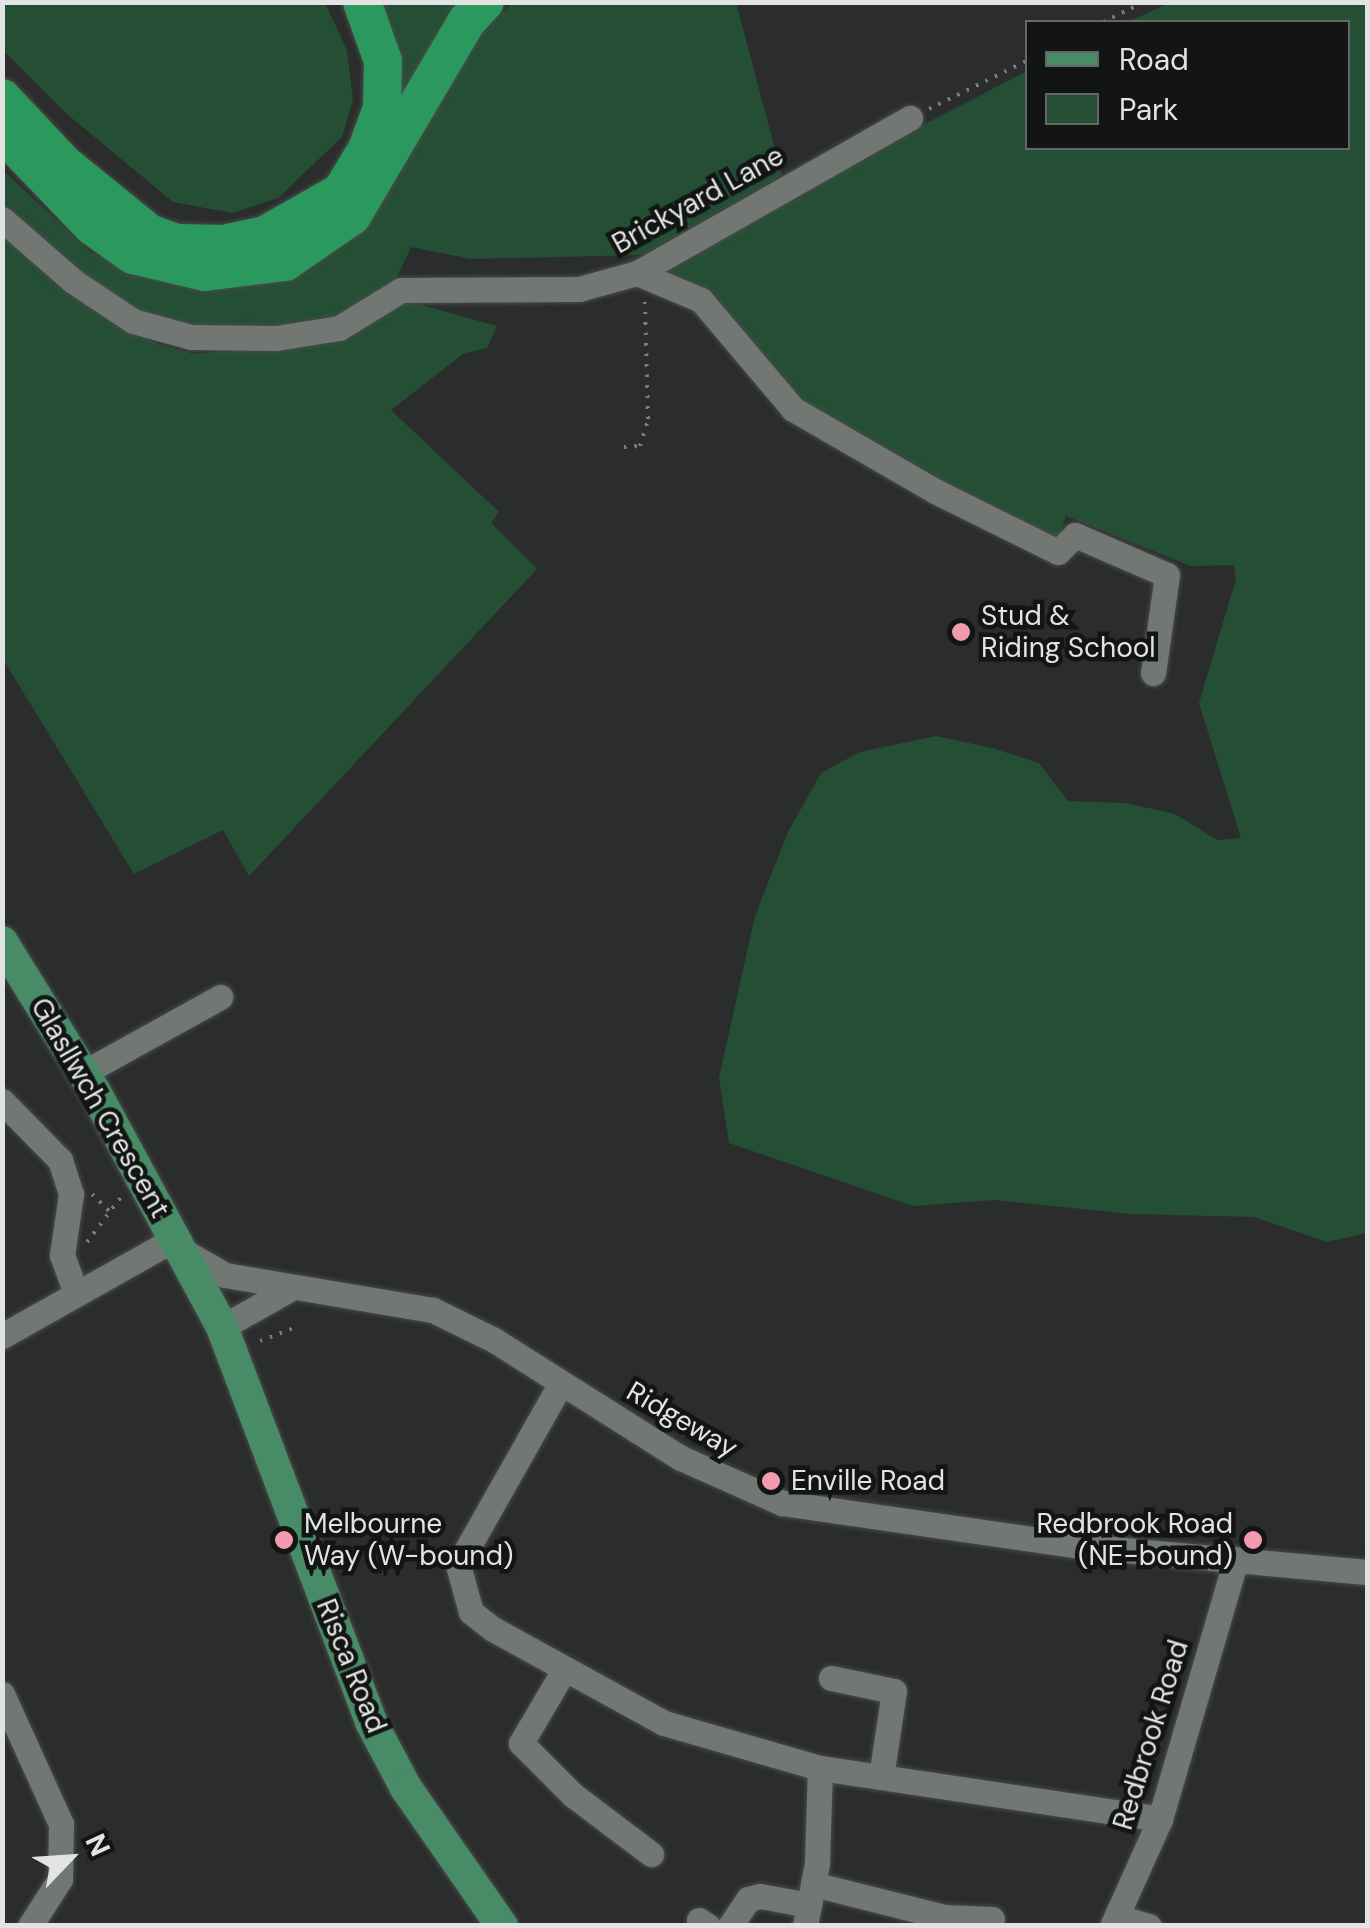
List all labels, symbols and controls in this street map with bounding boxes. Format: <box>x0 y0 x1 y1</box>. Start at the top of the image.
legend <box>1025 20 1350 150</box>
text: Road <box>1119 40 1189 79</box>
text: Park <box>1119 90 1178 129</box>
street label: Brickyard Lane <box>606 139 790 261</box>
place label: Stud & Riding School <box>981 599 1156 665</box>
marker: Stud & Riding School <box>950 621 972 643</box>
street label: Glasllwch Crescent <box>23 992 177 1224</box>
street label: Ridgeway <box>621 1375 743 1465</box>
place label: Enville Road <box>791 1464 945 1498</box>
marker: Enville Road <box>760 1470 782 1492</box>
place label: Melbourne Way (W-bound) <box>304 1507 513 1573</box>
place label: Redbrook Road (NE-bound) <box>1036 1507 1233 1573</box>
marker: Melbourne Way (W-bound) <box>273 1529 295 1551</box>
marker: Redbrook Road (NE-bound) <box>1242 1529 1264 1551</box>
street label: Risca Road <box>309 1594 393 1738</box>
street label: Redbrook Road <box>1106 1636 1196 1834</box>
north arrow <box>20 1808 120 1908</box>
text: N <box>77 1828 119 1862</box>

